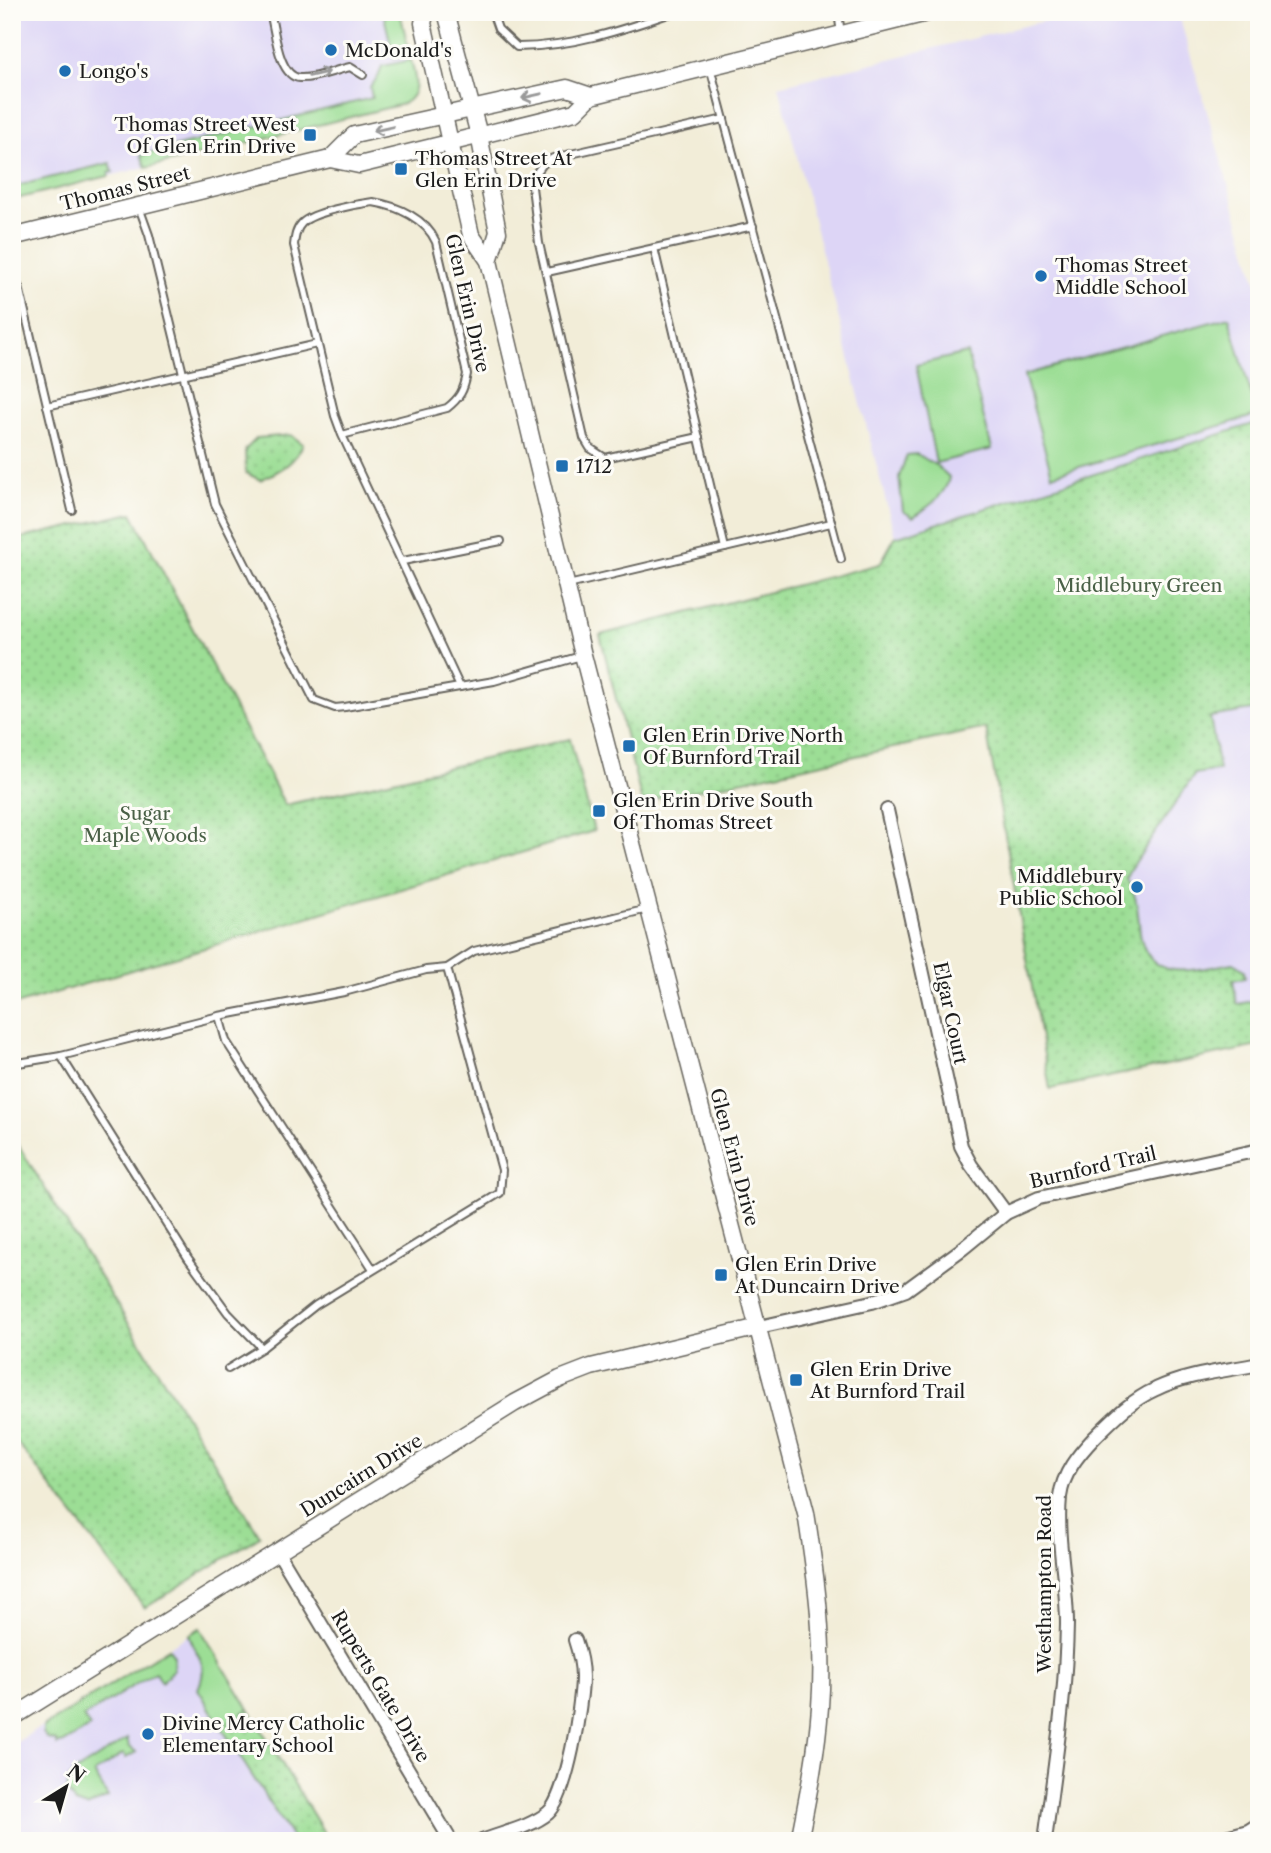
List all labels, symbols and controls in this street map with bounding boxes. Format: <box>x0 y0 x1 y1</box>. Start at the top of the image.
place label: McDonald's <box>345 39 452 62</box>
marker: McDonald's <box>323 42 339 58</box>
place label: Longo's <box>79 60 149 83</box>
marker: Longo's <box>57 63 73 79</box>
one-way arrow <box>307 67 329 80</box>
one-way arrow <box>521 90 544 103</box>
place label: Thomas Street West Of Glen Erin Drive <box>114 113 296 158</box>
one-way arrow <box>372 123 395 136</box>
marker: Thomas Street West Of Glen Erin Drive <box>302 127 318 143</box>
place label: Thomas Street At Glen Erin Drive <box>415 147 573 192</box>
street label: Thomas Street <box>58 161 193 216</box>
marker: Thomas Street At Glen Erin Drive <box>393 161 409 177</box>
street label: Glen Erin Drive <box>440 231 495 375</box>
place label: Thomas Street Middle School <box>1055 254 1188 299</box>
marker: Thomas Street Middle School <box>1033 268 1049 284</box>
place label: 1712 <box>576 455 612 478</box>
marker: 1712 <box>554 458 570 474</box>
park label: Middlebury Green <box>1056 574 1223 597</box>
place label: Glen Erin Drive North Of Burnford Trail <box>643 724 843 769</box>
marker: Glen Erin Drive North Of Burnford Trail <box>621 738 637 754</box>
place label: Glen Erin Drive South Of Thomas Street <box>613 789 813 834</box>
park label: Sugar Maple Woods <box>83 802 207 847</box>
marker: Glen Erin Drive South Of Thomas Street <box>591 803 607 819</box>
place label: Middlebury Public School <box>999 865 1123 910</box>
marker: Middlebury Public School <box>1129 879 1145 895</box>
street label: Elgar Court <box>928 960 973 1067</box>
street label: Glen Erin Drive <box>705 1086 764 1229</box>
street label: Burnford Trail <box>1027 1142 1159 1193</box>
place label: Glen Erin Drive At Duncairn Drive <box>734 1253 900 1298</box>
marker: Glen Erin Drive At Duncairn Drive <box>713 1267 729 1283</box>
place label: Glen Erin Drive At Burnford Trail <box>809 1358 965 1403</box>
marker: Glen Erin Drive At Burnford Trail <box>788 1372 804 1388</box>
street label: Duncairn Drive <box>296 1429 426 1522</box>
street label: Westhampton Road <box>1033 1494 1056 1674</box>
street label: Ruperts Gate Drive <box>326 1606 435 1766</box>
place label: Divine Mercy Catholic Elementary School <box>162 1712 365 1757</box>
marker: Divine Mercy Catholic Elementary School <box>140 1726 156 1742</box>
north arrow <box>32 1752 102 1822</box>
text: N <box>62 1760 89 1788</box>

